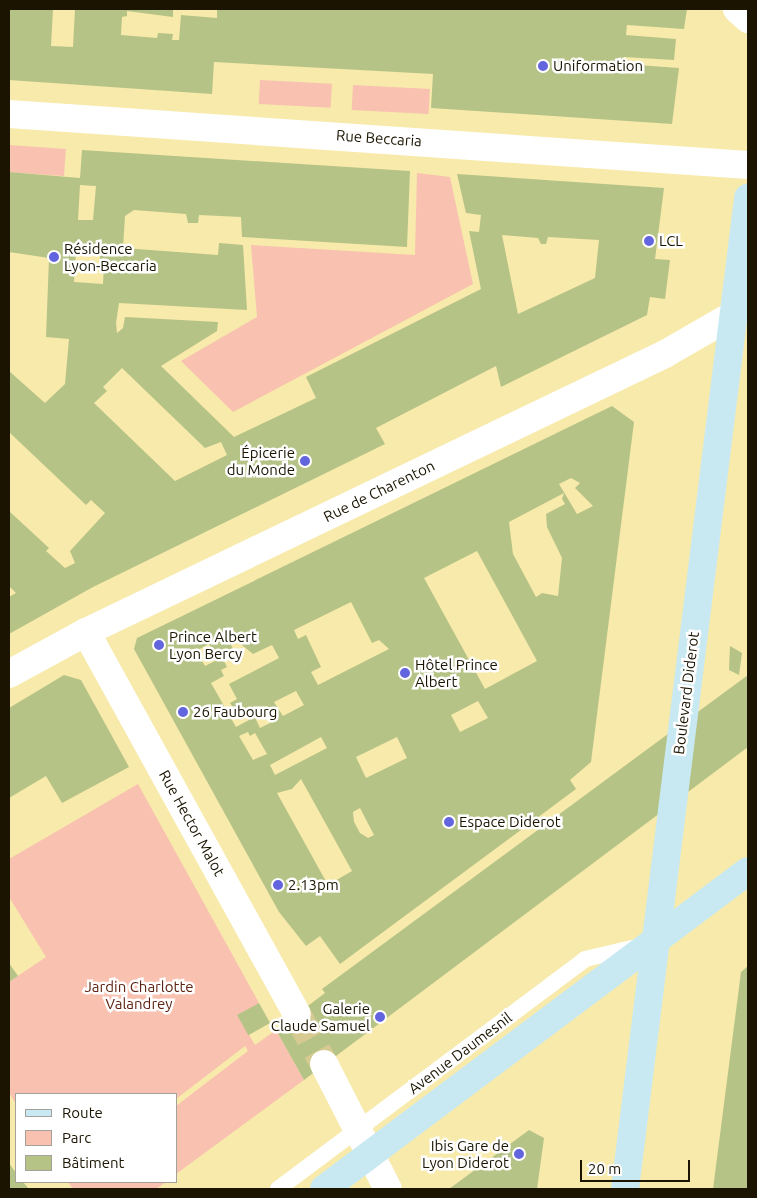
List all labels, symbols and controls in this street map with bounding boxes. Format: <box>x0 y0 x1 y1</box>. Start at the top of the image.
place label: Uniformation <box>553 57 643 75</box>
marker: Uniformation <box>537 60 549 72</box>
street label: Rue Beccaria <box>335 126 423 150</box>
place label: LCL <box>659 232 683 250</box>
marker: LCL <box>643 235 655 247</box>
place label: Résidence Lyon-Beccaria <box>64 239 157 274</box>
marker: Résidence Lyon-Beccaria <box>48 251 60 263</box>
place label: Épicerie du Monde <box>227 443 295 478</box>
marker: Épicerie du Monde <box>299 455 311 467</box>
street label: Rue de Charenton <box>321 456 437 526</box>
place label: Prince Albert Lyon Bercy <box>169 627 257 662</box>
street label: Boulevard Diderot <box>670 631 702 755</box>
marker: Prince Albert Lyon Bercy <box>153 639 165 651</box>
place label: Hôtel Prince Albert <box>415 655 498 690</box>
marker: Hôtel Prince Albert <box>399 667 411 679</box>
place label: 26 Faubourg <box>193 703 277 721</box>
marker: 26 Faubourg <box>177 706 189 718</box>
street label: Rue Hector Malot <box>155 767 229 879</box>
place label: Espace Diderot <box>459 813 561 831</box>
marker: Espace Diderot <box>443 816 455 828</box>
place label: 2.13pm <box>288 876 339 894</box>
marker: 2.13pm <box>272 879 284 891</box>
park label: Jardin Charlotte Valandrey <box>84 977 194 1012</box>
place label: Galerie Claude Samuel <box>271 999 370 1034</box>
street label: Avenue Daumesnil <box>405 1008 515 1098</box>
marker: Galerie Claude Samuel <box>374 1011 386 1023</box>
legend <box>15 1093 178 1183</box>
text: Route <box>62 1104 103 1121</box>
text: Parc <box>62 1129 91 1146</box>
place label: Ibis Gare de Lyon Diderot <box>422 1136 509 1171</box>
marker: Ibis Gare de Lyon Diderot <box>513 1148 525 1160</box>
scale bar <box>582 1150 692 1182</box>
text: Bâtiment <box>62 1154 124 1171</box>
text: 20 m <box>588 1160 621 1177</box>

